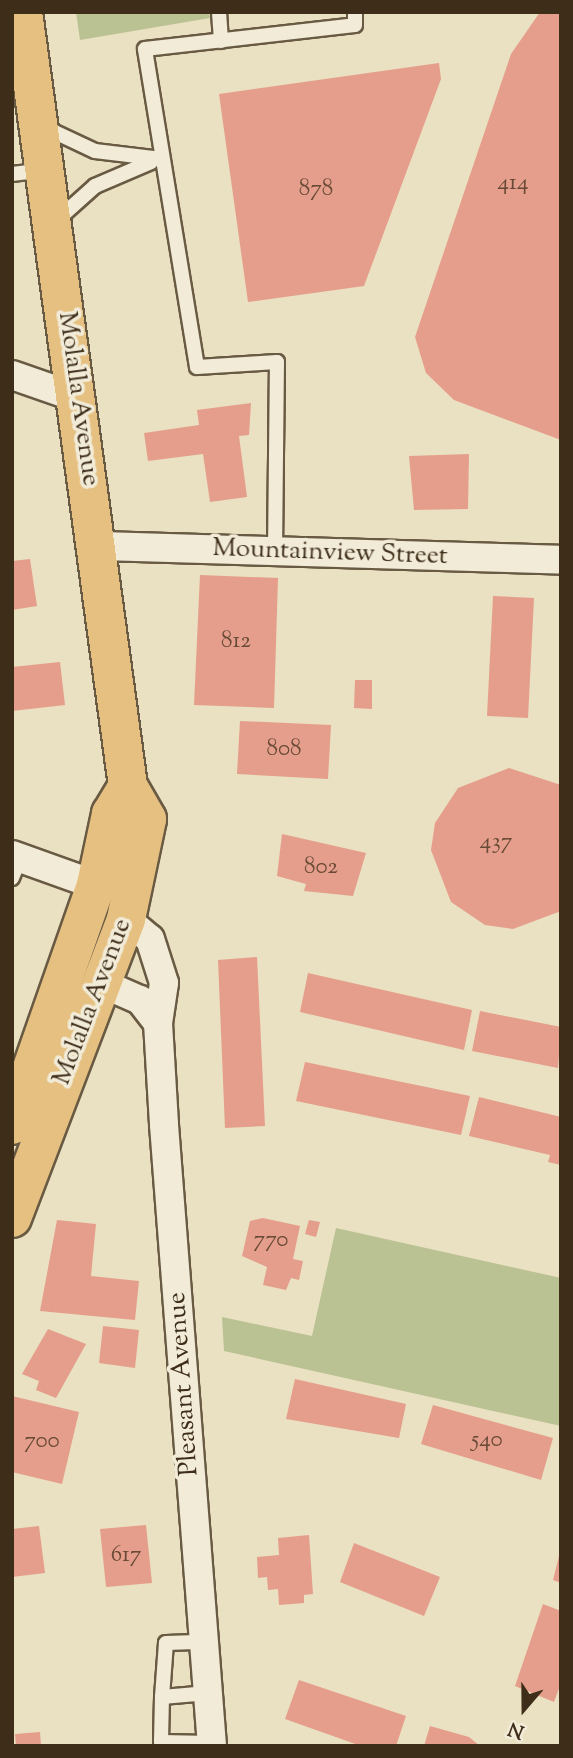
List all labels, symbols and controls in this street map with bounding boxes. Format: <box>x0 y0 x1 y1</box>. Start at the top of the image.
house number: 414 <box>497 170 529 198</box>
house number: 878 <box>299 176 333 204</box>
street label: Molalla Avenue <box>50 310 106 488</box>
street label: Mountainview Street <box>212 533 448 573</box>
house number: 812 <box>221 628 251 656</box>
house number: 808 <box>266 736 302 764</box>
house number: 437 <box>480 829 512 857</box>
house number: 802 <box>304 854 338 882</box>
street label: Molalla Avenue <box>47 914 139 1090</box>
house number: 770 <box>254 1227 288 1255</box>
street label: Pleasant Avenue <box>162 1291 206 1477</box>
house number: 540 <box>471 1427 503 1455</box>
house number: 700 <box>24 1428 60 1456</box>
house number: 617 <box>111 1542 141 1570</box>
north arrow <box>489 1674 559 1744</box>
text: N <box>505 1714 528 1744</box>

